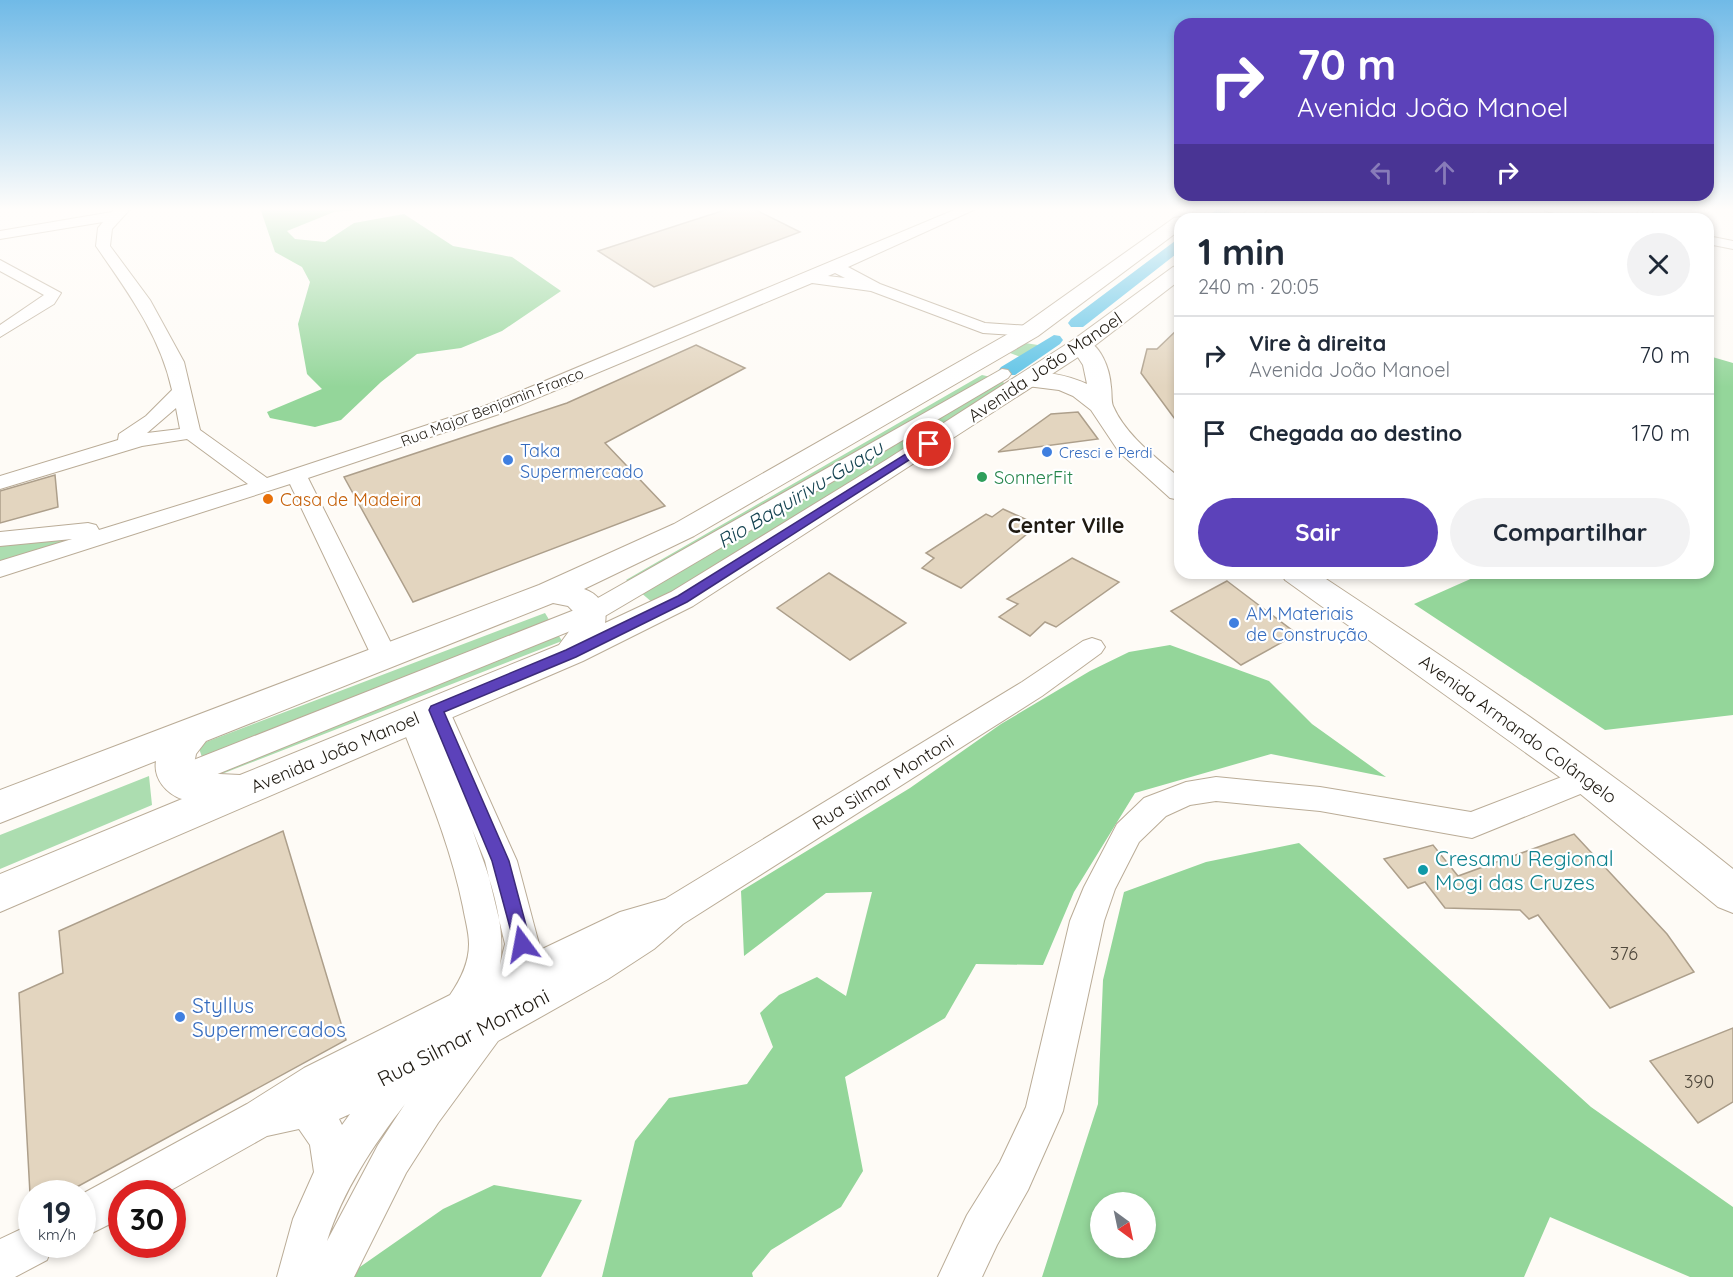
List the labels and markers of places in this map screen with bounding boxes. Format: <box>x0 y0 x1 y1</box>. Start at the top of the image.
pin <box>903 418 954 469</box>
place label: Taka Supermercado <box>520 439 644 483</box>
place label: Cresci e Perdi <box>1059 443 1152 462</box>
marker: Cresci e Perdi <box>1040 445 1054 459</box>
marker: Taka Supermercado <box>501 453 515 467</box>
place label: SonnerFit <box>994 466 1073 489</box>
marker: SonnerFit <box>975 470 989 484</box>
place label: Casa de Madeira <box>280 488 421 511</box>
marker: Casa de Madeira <box>261 492 275 506</box>
place label: AM Materiais de Construção <box>1246 602 1368 646</box>
marker: AM Materiais de Construção <box>1227 616 1241 630</box>
place label: Cresamu Regional Mogi das Cruzes <box>1435 845 1613 895</box>
marker: Cresamu Regional Mogi das Cruzes <box>1416 863 1430 877</box>
place label: Styllus Supermercados <box>192 992 346 1042</box>
marker: Styllus Supermercados <box>173 1010 187 1024</box>

